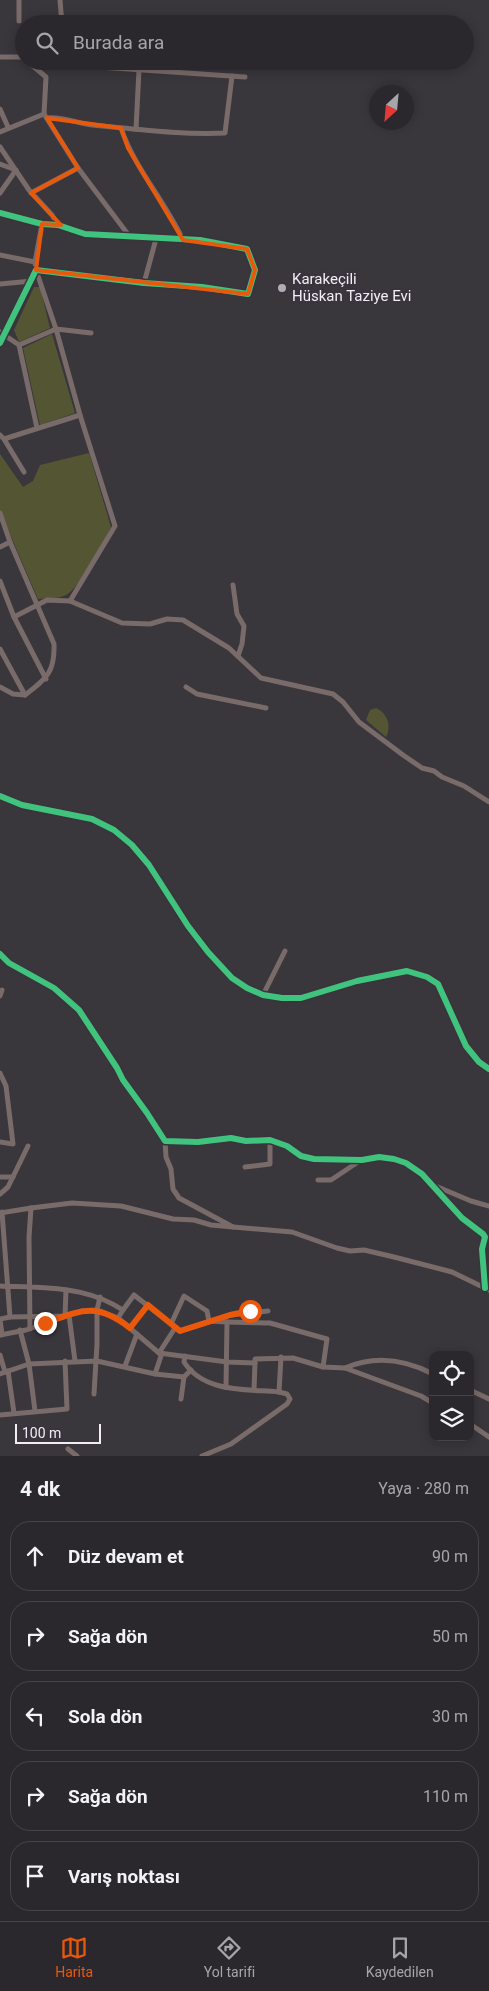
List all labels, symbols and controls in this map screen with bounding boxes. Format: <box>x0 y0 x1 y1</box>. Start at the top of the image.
search box <box>15 15 474 70</box>
icon: search <box>33 29 61 57</box>
text: Burada ara <box>73 31 164 54</box>
north arrow <box>369 85 414 130</box>
place label: Karakeçili Hüskan Taziye Evi <box>292 270 411 305</box>
marker: Karakeçili Hüskan Taziye Evi <box>276 282 288 294</box>
route start <box>239 1300 262 1323</box>
route end <box>34 1312 57 1335</box>
map controls <box>429 1351 474 1441</box>
button: locate <box>429 1351 474 1396</box>
button: layers <box>429 1396 474 1441</box>
scale bar <box>15 1421 101 1444</box>
text: 100 m <box>22 1425 61 1441</box>
text: 4 dk <box>20 1477 60 1501</box>
text: Yaya · 280 m <box>378 1479 469 1498</box>
icon: ahead <box>21 1542 49 1570</box>
text: Düz devam et <box>68 1545 184 1568</box>
text: 90 m <box>432 1547 468 1566</box>
icon: right <box>21 1622 49 1650</box>
text: Sağa dön <box>68 1625 148 1648</box>
text: 50 m <box>432 1627 468 1646</box>
icon: left <box>21 1702 49 1730</box>
text: Sola dön <box>68 1705 142 1728</box>
text: 30 m <box>432 1707 468 1726</box>
icon: right <box>21 1782 49 1810</box>
text: Sağa dön <box>68 1785 148 1808</box>
text: 110 m <box>423 1787 468 1806</box>
icon: arrive <box>21 1862 49 1890</box>
text: Varış noktası <box>68 1865 180 1888</box>
tab: Harita <box>55 1934 93 1980</box>
tab: Yol tarifi <box>204 1934 255 1980</box>
tab: Kaydedilen <box>366 1934 434 1980</box>

